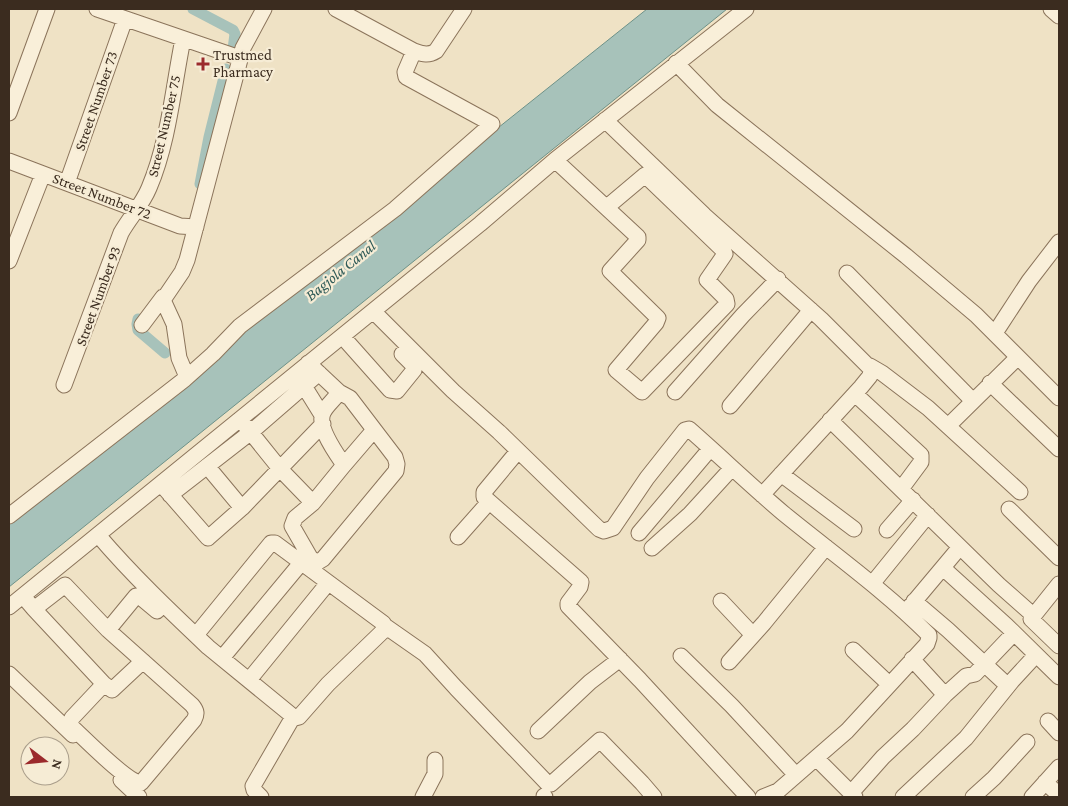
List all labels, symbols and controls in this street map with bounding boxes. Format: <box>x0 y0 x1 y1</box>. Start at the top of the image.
place label: Trustmed Pharmacy <box>213 47 273 81</box>
street label: Street Number 73 <box>71 49 121 153</box>
marker: Trustmed Pharmacy <box>197 58 209 70</box>
street label: Street Number 75 <box>144 73 184 179</box>
street label: Street Number 72 <box>50 170 154 222</box>
water label: Bagjola Canal <box>302 236 380 305</box>
street label: Street Number 93 <box>73 244 123 348</box>
north arrow <box>20 736 70 786</box>
text: N <box>48 758 67 772</box>

